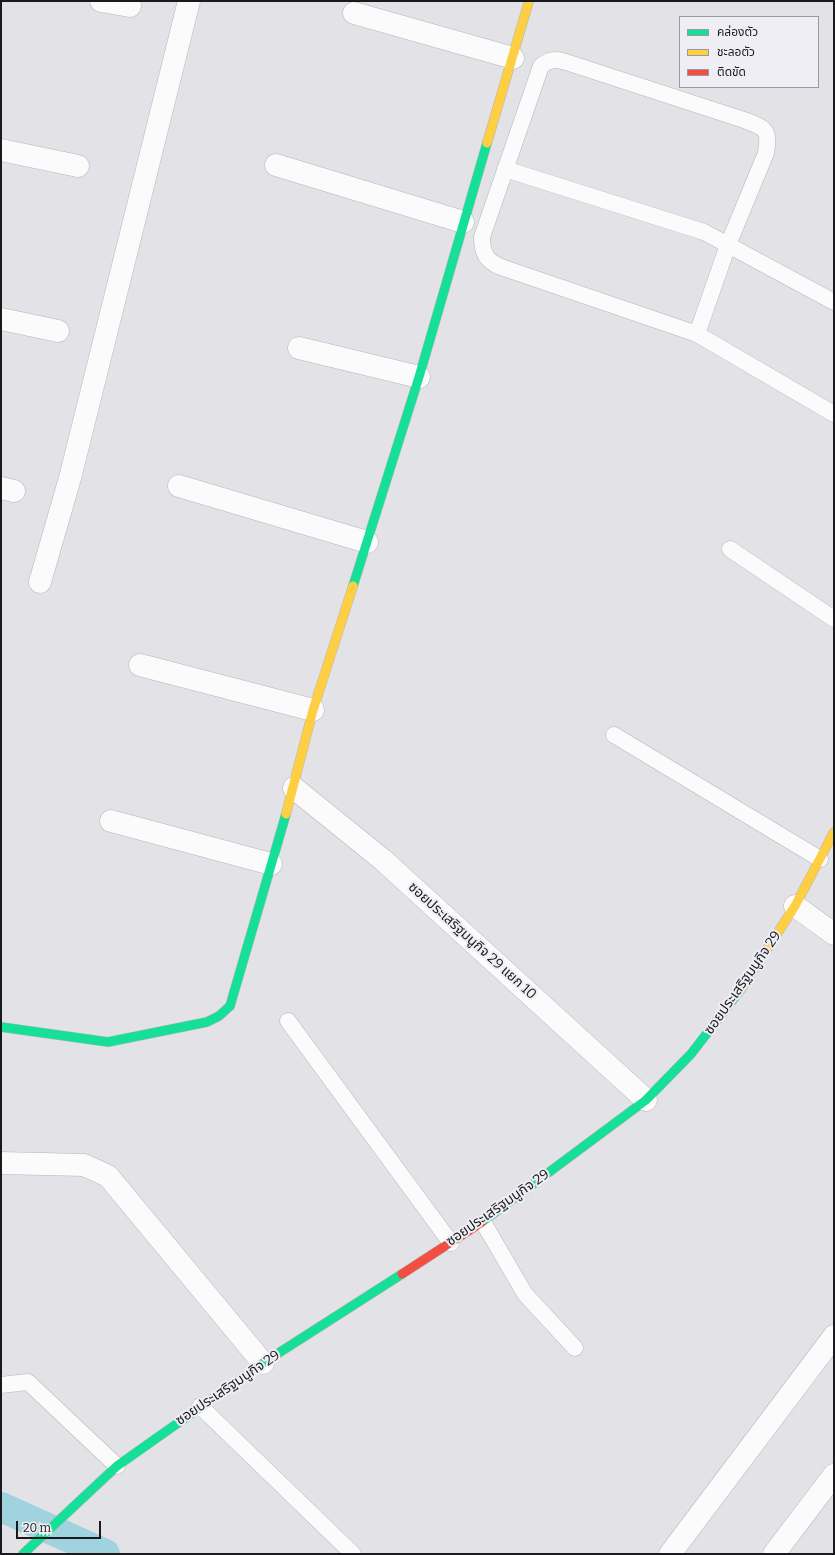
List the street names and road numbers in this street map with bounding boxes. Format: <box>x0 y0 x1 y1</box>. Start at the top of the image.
street label: ซอยประเสริฐมนูกิจ 29 แยก 10 <box>404 879 540 1003</box>
street label: ซอยประเสริฐมนูกิจ 29 <box>701 928 785 1038</box>
street label: ซอยประเสริฐมนูกิจ 29 <box>443 1166 553 1250</box>
street label: ซอยประเสริฐมนูกิจ 29 <box>173 1347 283 1429</box>

